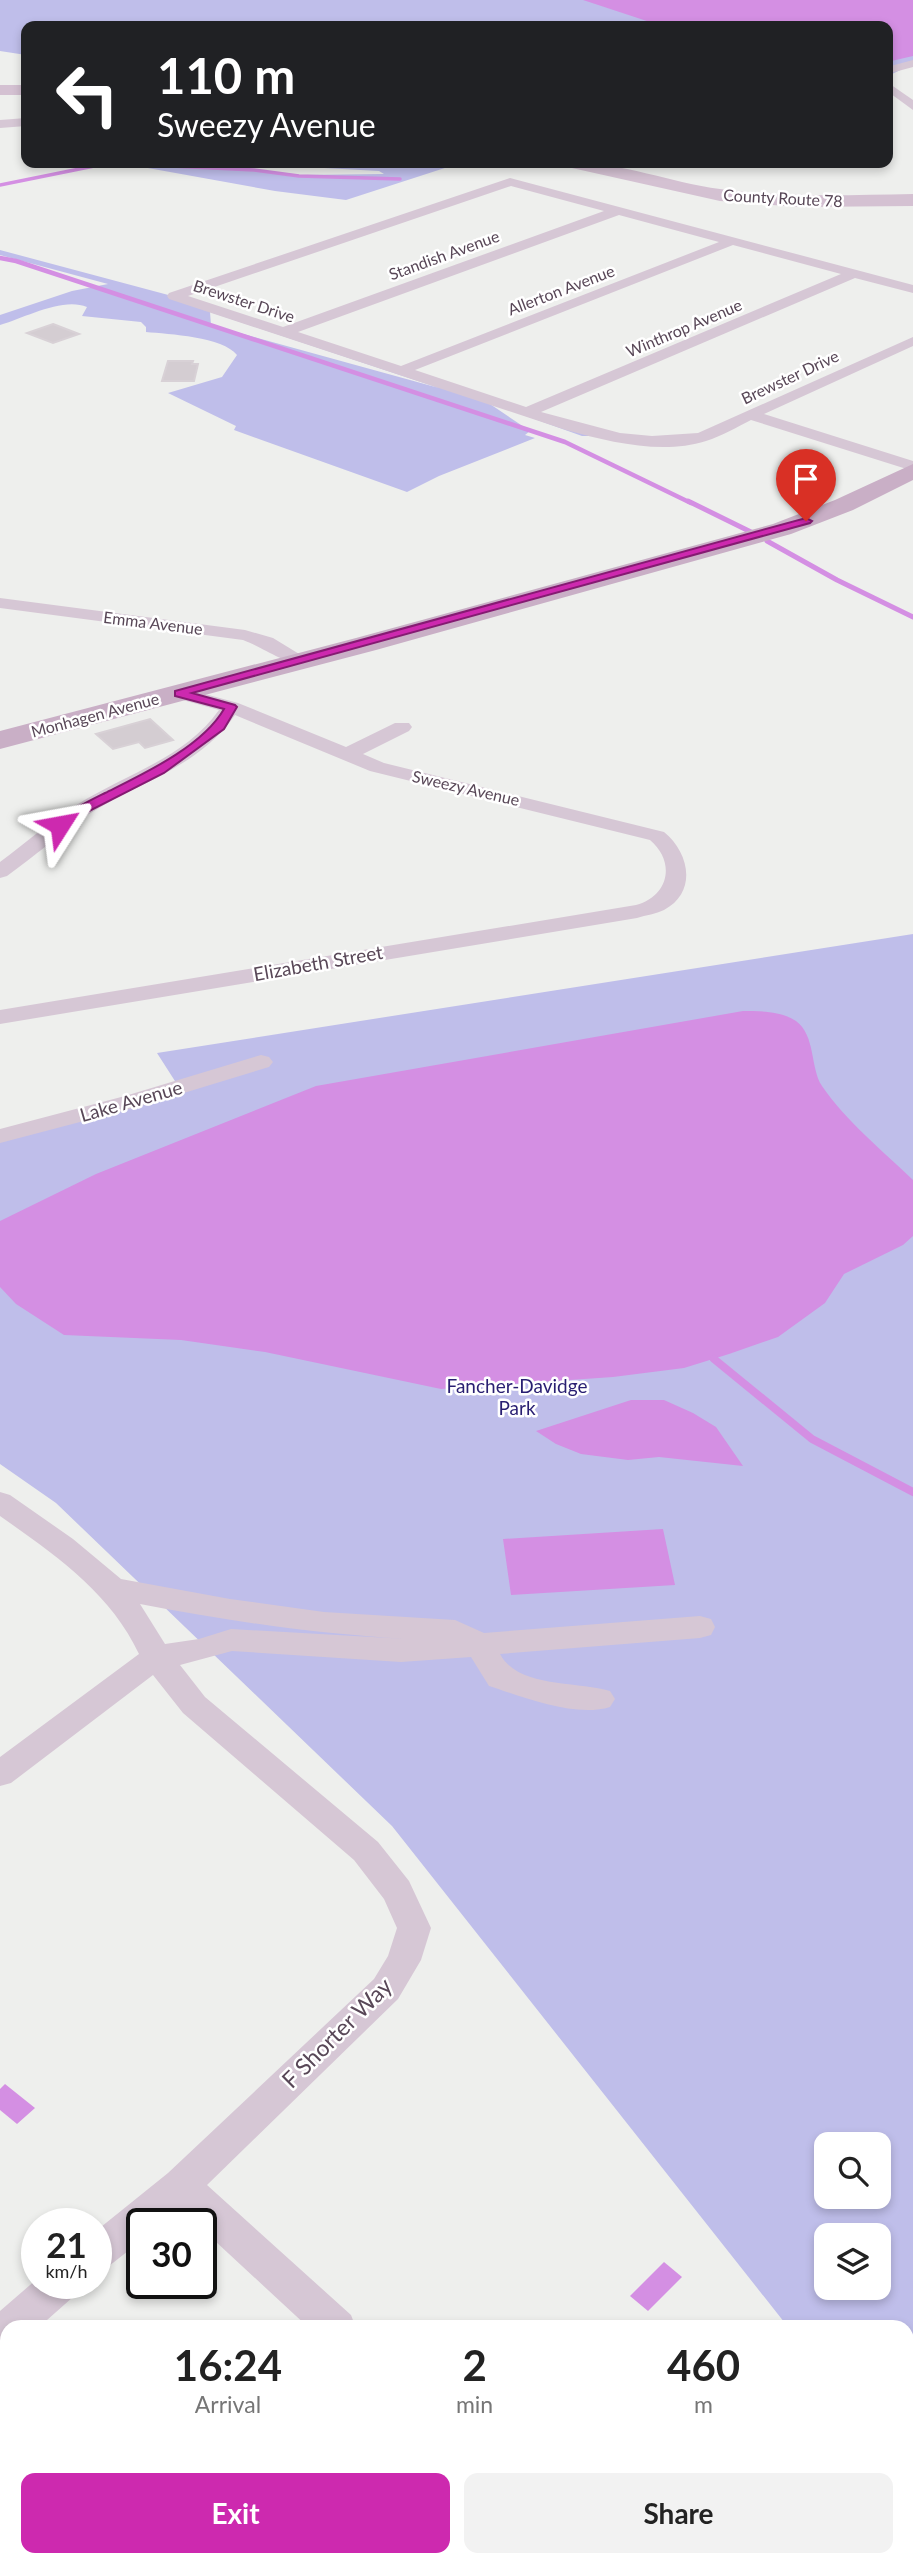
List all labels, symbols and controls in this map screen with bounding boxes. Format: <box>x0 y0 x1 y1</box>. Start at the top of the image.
text: 110 m <box>157 46 295 104</box>
icon: left <box>42 49 133 140</box>
text: Sweezy Avenue <box>157 105 376 144</box>
street label: County Route 78 <box>723 185 843 210</box>
street label: Standish Avenue <box>386 226 502 283</box>
street label: Allerton Avenue <box>505 260 617 319</box>
street label: Brewster Drive <box>191 275 297 326</box>
street label: Winthrop Avenue <box>623 295 745 360</box>
street label: Brewster Drive <box>738 346 842 407</box>
pin <box>776 449 836 521</box>
icon: arrive <box>787 460 825 498</box>
street label: Emma Avenue <box>102 607 204 638</box>
street label: Monhagen Avenue <box>29 688 161 741</box>
street label: Sweezy Avenue <box>411 766 522 809</box>
position arrow <box>23 788 97 862</box>
street label: Elizabeth Street <box>251 940 385 985</box>
street label: Lake Avenue <box>77 1075 185 1126</box>
park label: Fancher-Davidge Park <box>447 1374 587 1419</box>
street label: F Shorter Way <box>275 1971 397 2093</box>
map controls <box>814 2132 891 2300</box>
button: search <box>814 2132 891 2209</box>
speed limit sign: 30 <box>126 2208 217 2299</box>
text: 21 <box>46 2223 87 2265</box>
button: layers <box>814 2223 891 2300</box>
text: km/h <box>45 2260 88 2282</box>
text: 16:24 <box>174 2340 282 2390</box>
text: 2 <box>462 2340 487 2390</box>
text: 460 <box>667 2340 740 2390</box>
text: Arrival <box>195 2390 261 2418</box>
text: min <box>456 2390 493 2418</box>
text: m <box>694 2390 713 2418</box>
button: Exit <box>21 2473 450 2553</box>
button: Share <box>464 2473 893 2553</box>

